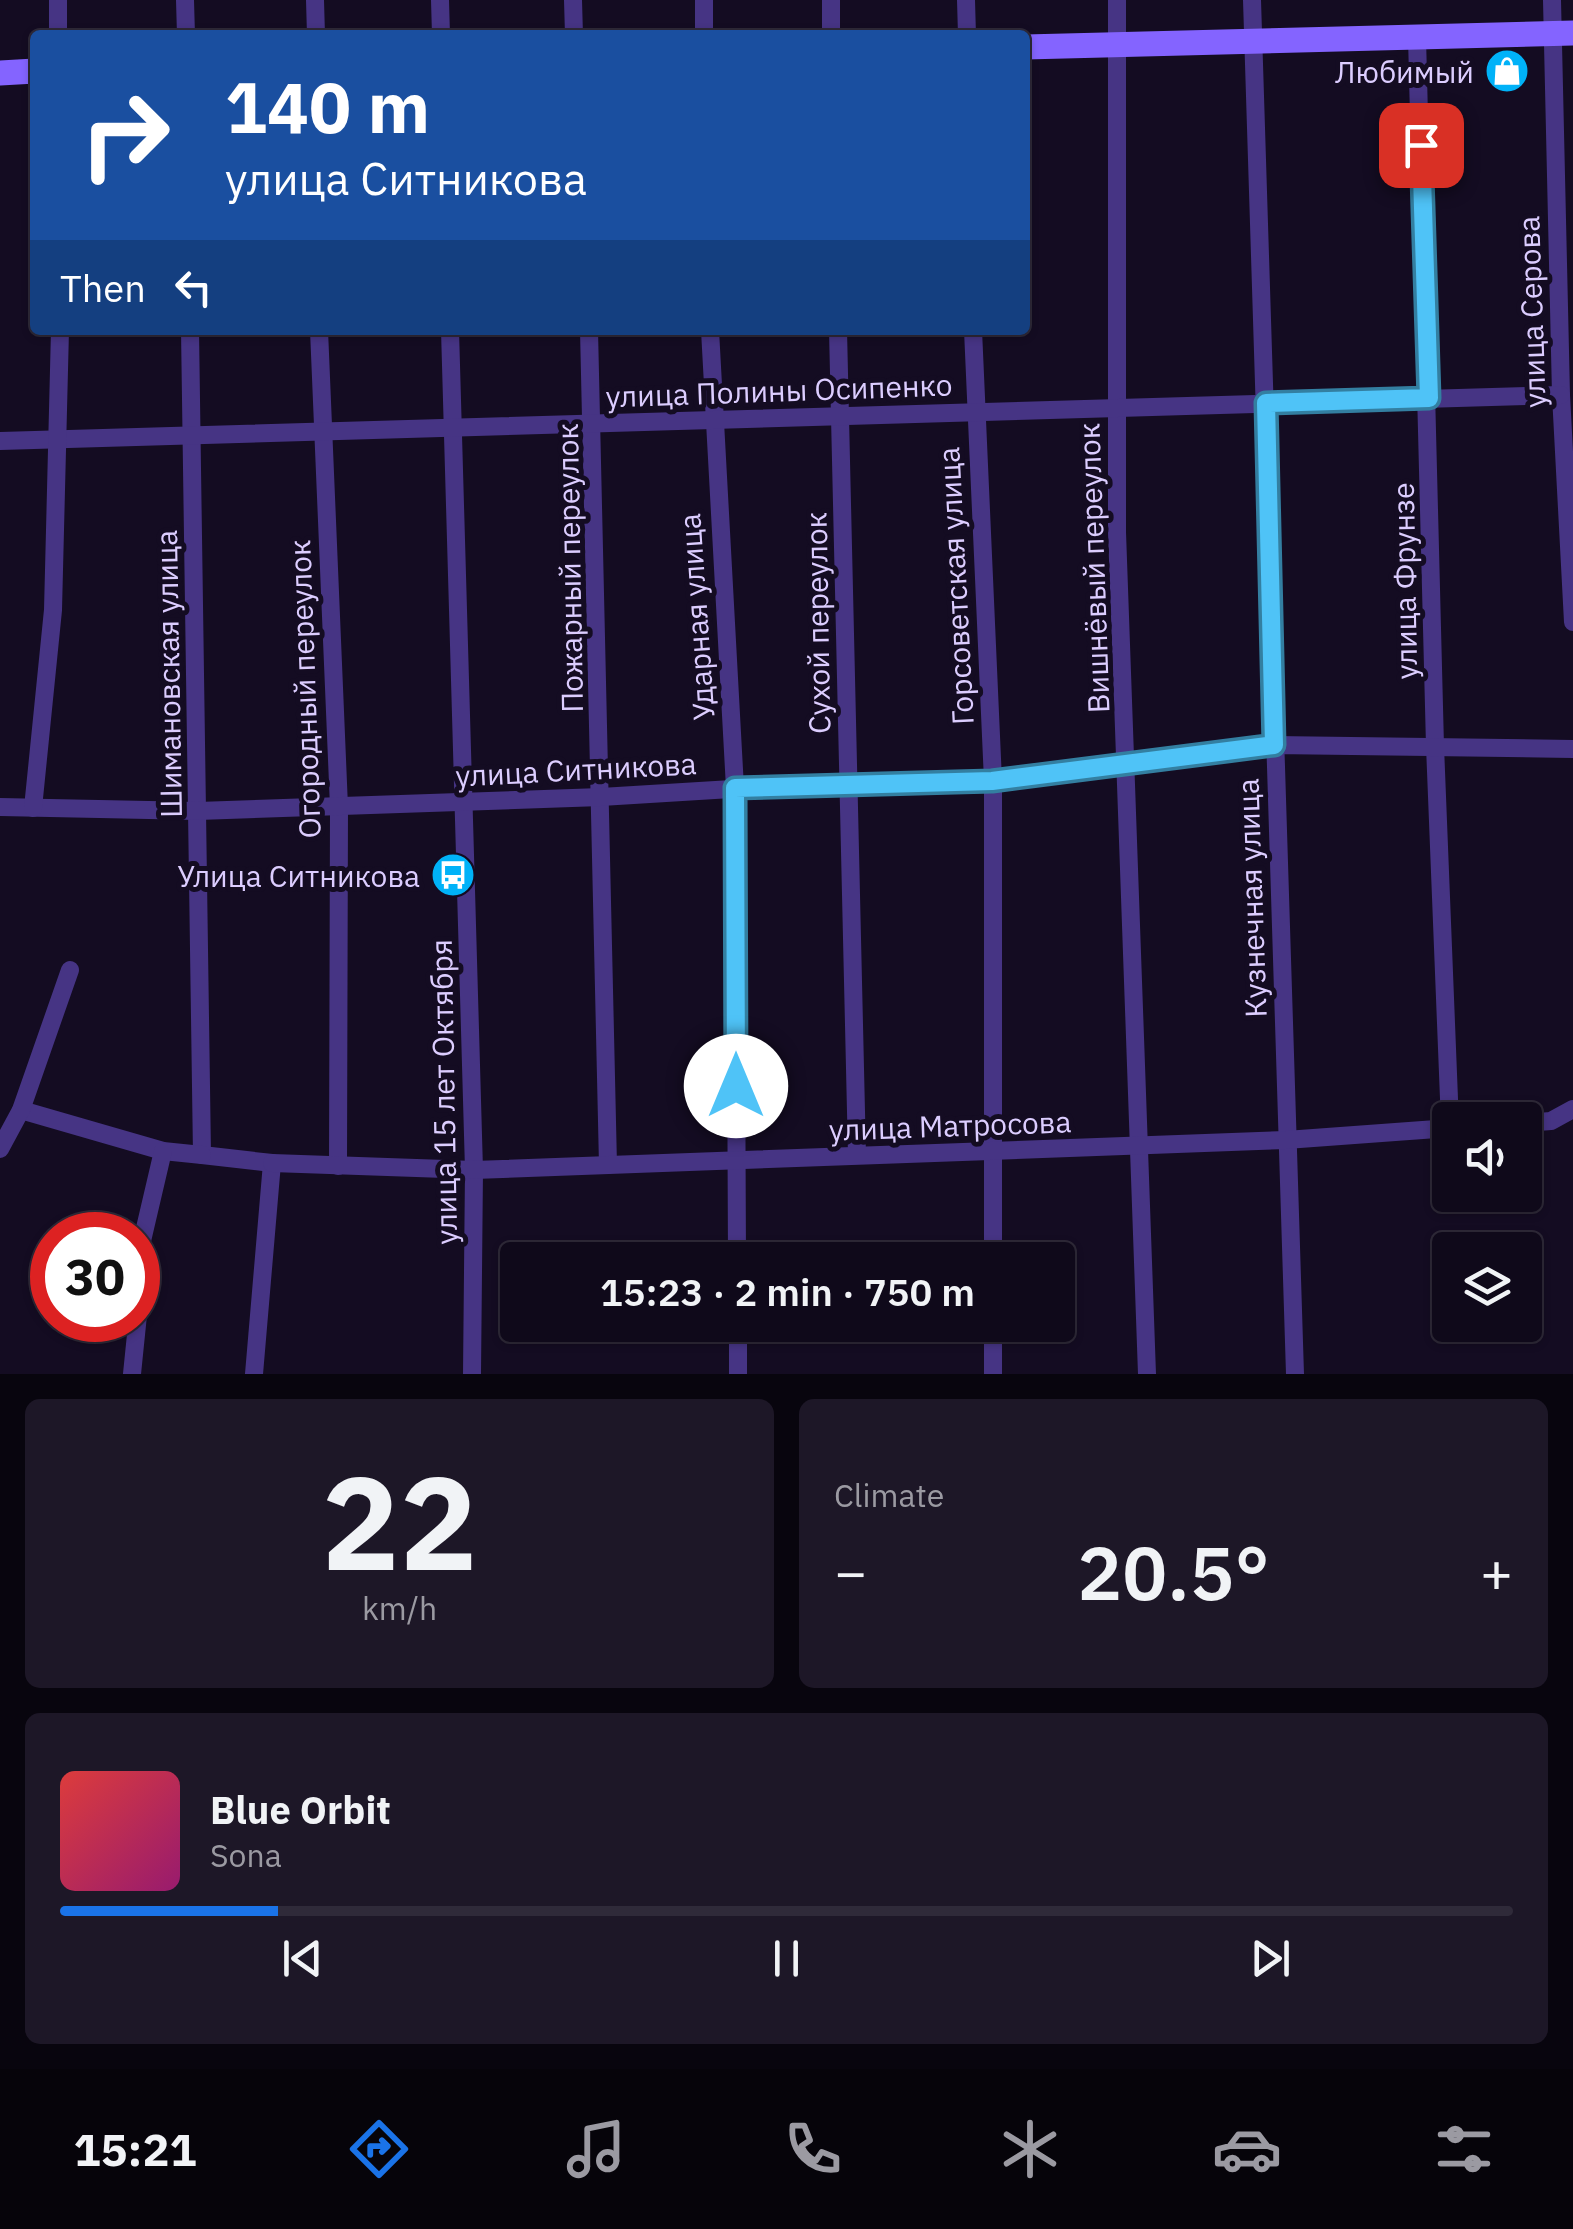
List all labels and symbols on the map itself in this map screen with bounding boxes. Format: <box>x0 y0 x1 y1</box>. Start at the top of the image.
shop icon: Любимый <box>1484 48 1530 94</box>
place label: Любимый <box>1335 52 1474 91</box>
pin <box>1379 103 1464 188</box>
street label: улица Серова <box>1508 215 1554 409</box>
street label: улица Полины Осипенко <box>605 364 953 416</box>
street label: Вишнёвый переулок <box>1068 422 1118 714</box>
street label: Пожарный переулок <box>547 423 591 713</box>
street label: Горсоветская улица <box>928 446 982 726</box>
street label: улица Фрунзе <box>1383 482 1425 680</box>
street label: Ударная улица <box>669 512 723 722</box>
street label: Сухой переулок <box>796 512 838 734</box>
street label: Шимановская улица <box>146 530 190 818</box>
street label: Огородный переулок <box>279 539 329 839</box>
street label: улица Ситникова <box>454 743 698 795</box>
street label: Кузнечная улица <box>1227 778 1275 1018</box>
bus stop icon: Улица Ситникова <box>430 852 476 898</box>
place label: Улица Ситникова <box>177 856 420 895</box>
street label: улица 15 лет Октября <box>421 939 465 1245</box>
position arrow <box>684 1034 788 1138</box>
street label: улица Матросова <box>828 1101 1072 1149</box>
speed limit sign: 30 <box>30 1212 160 1342</box>

